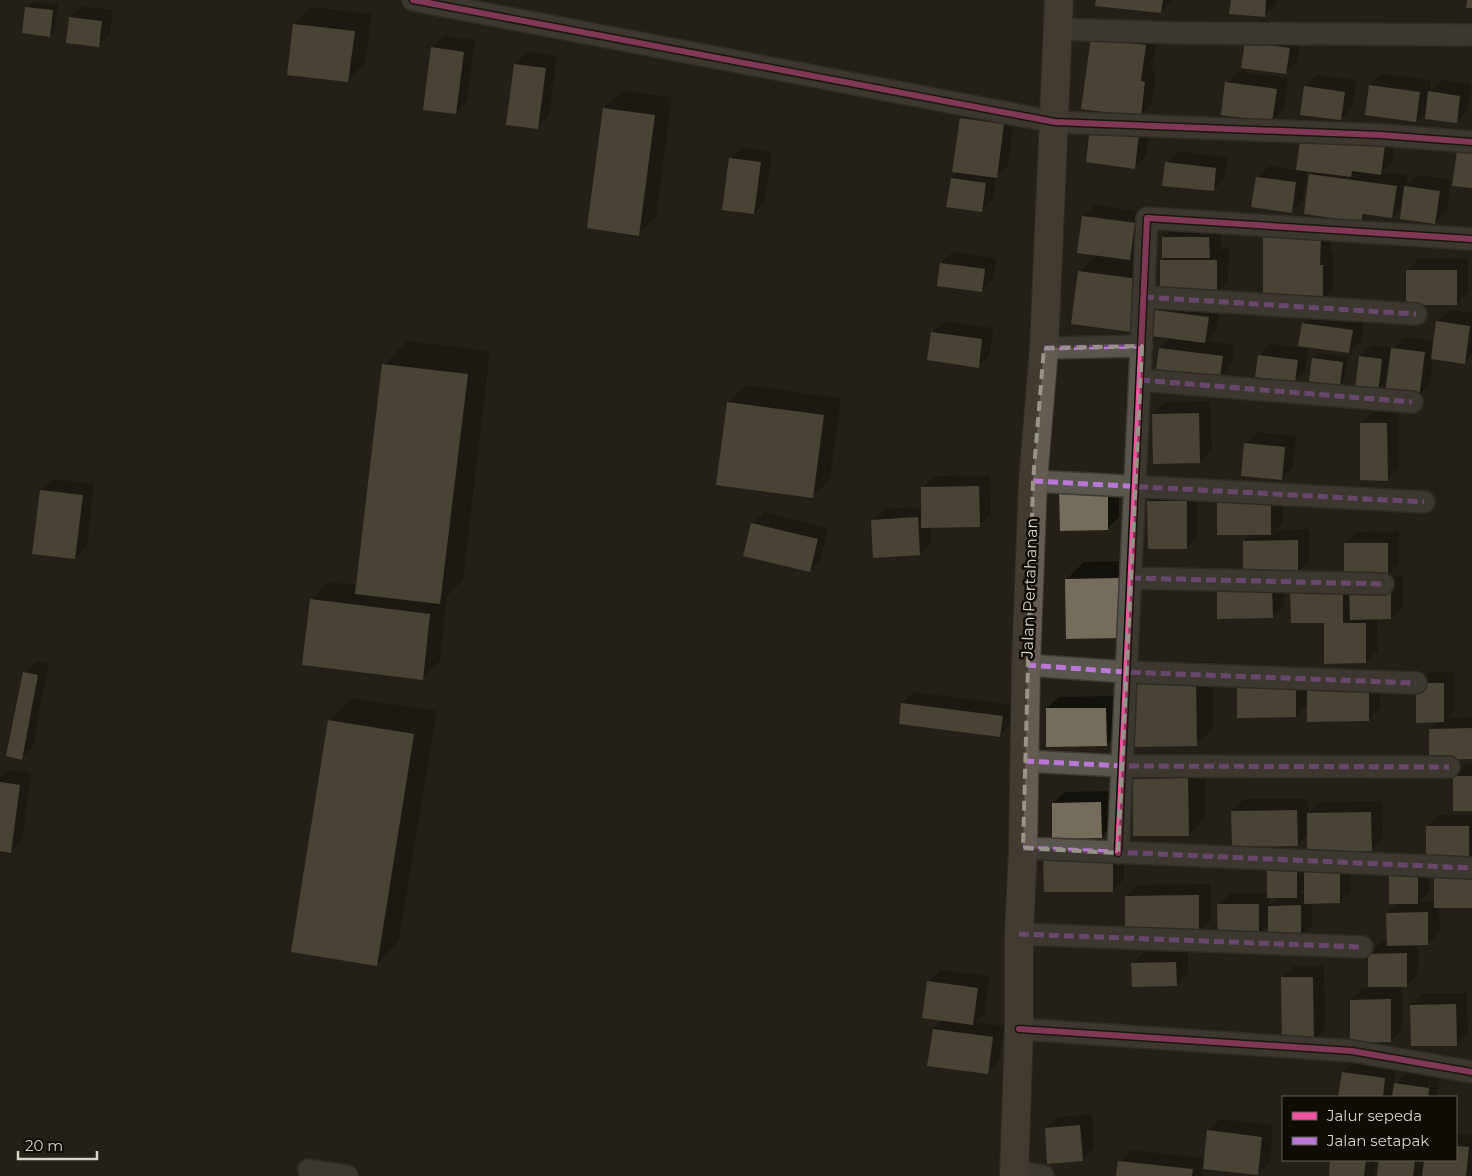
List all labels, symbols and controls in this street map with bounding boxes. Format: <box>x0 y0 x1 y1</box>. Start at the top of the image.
street label: Jalan Pertahanan <box>1018 517 1041 660</box>
legend <box>1282 1096 1457 1161</box>
text: Jalur sepeda <box>1326 1106 1422 1125</box>
scale bar <box>18 1128 96 1160</box>
text: Jalan setapak <box>1326 1131 1429 1150</box>
text: 20 m <box>25 1136 63 1155</box>

